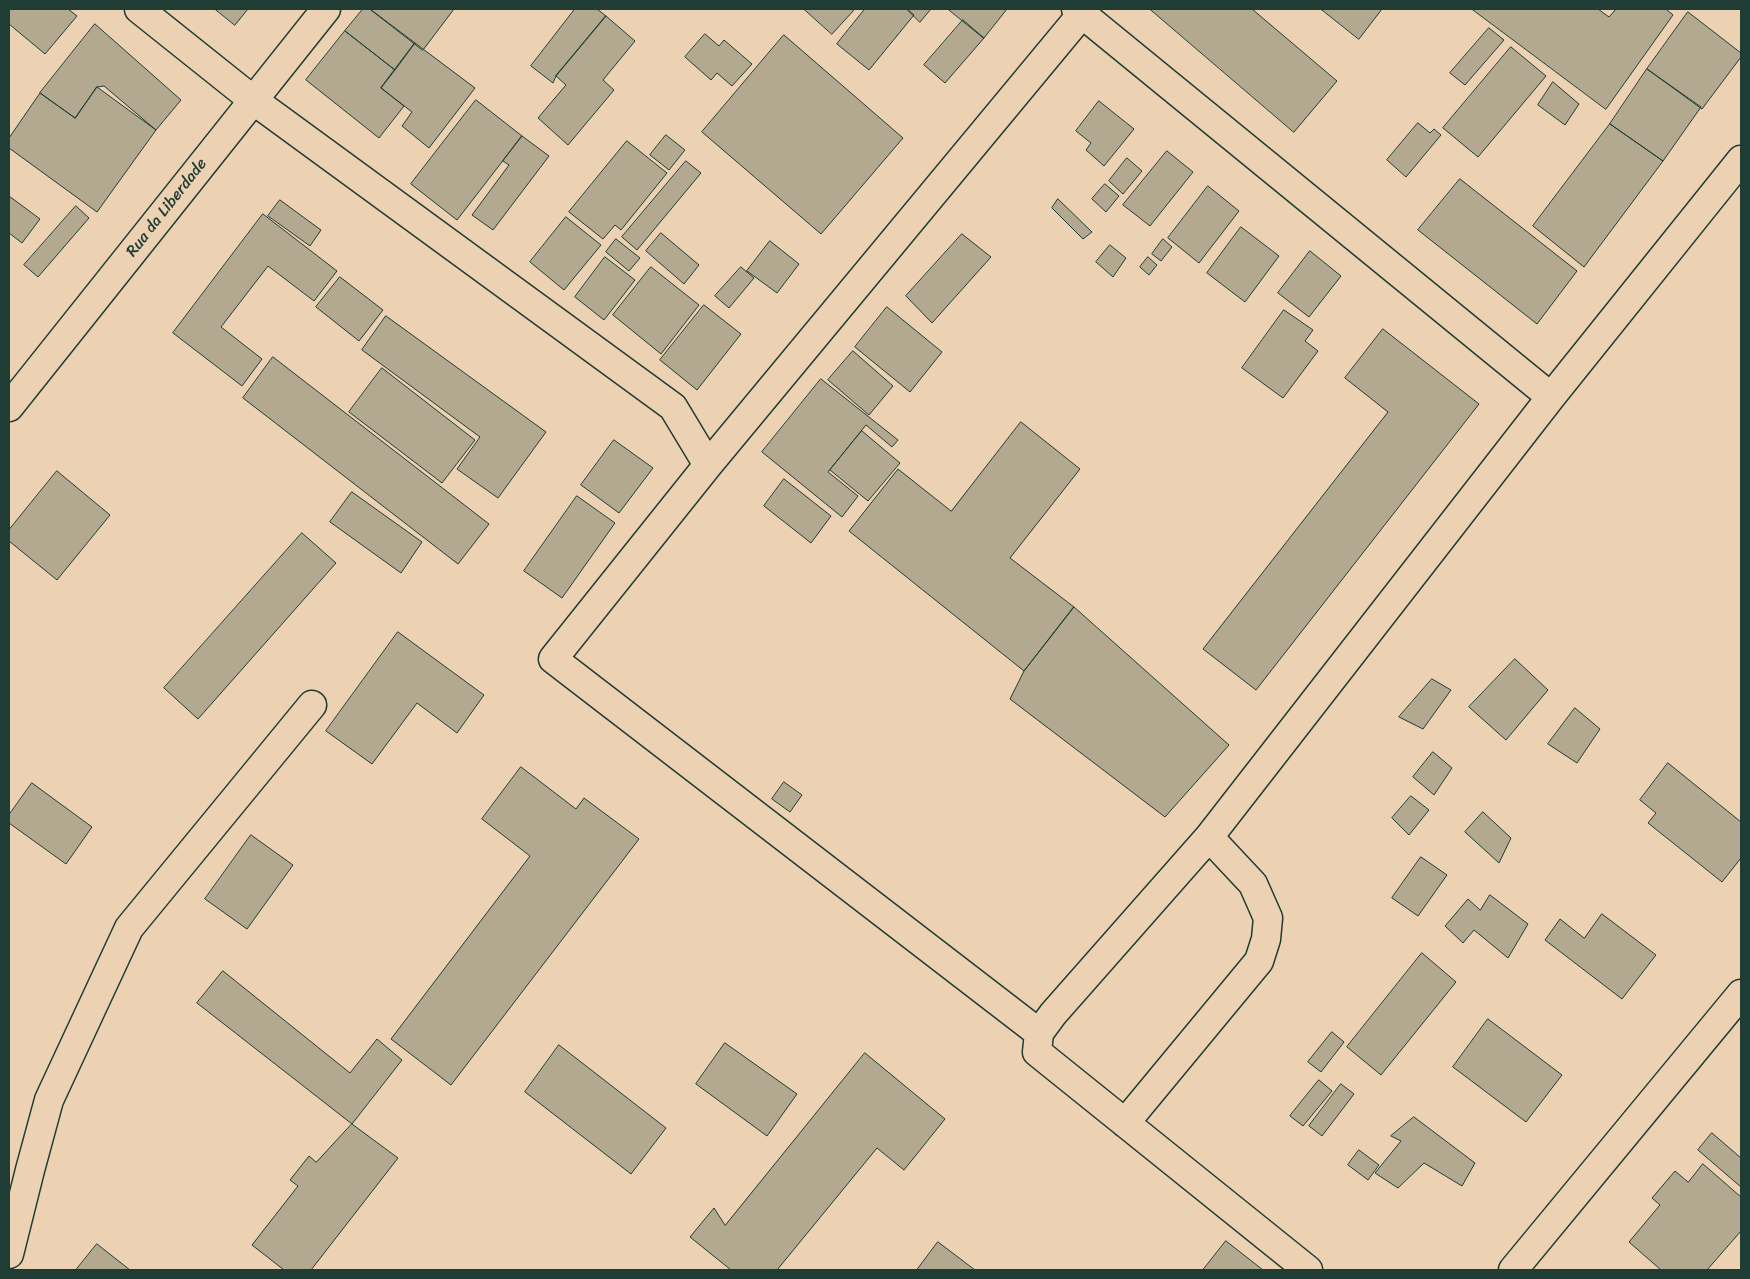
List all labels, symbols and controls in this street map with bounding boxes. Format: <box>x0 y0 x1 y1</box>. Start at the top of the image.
street label: Rua da Liberdade <box>123 155 211 261</box>

